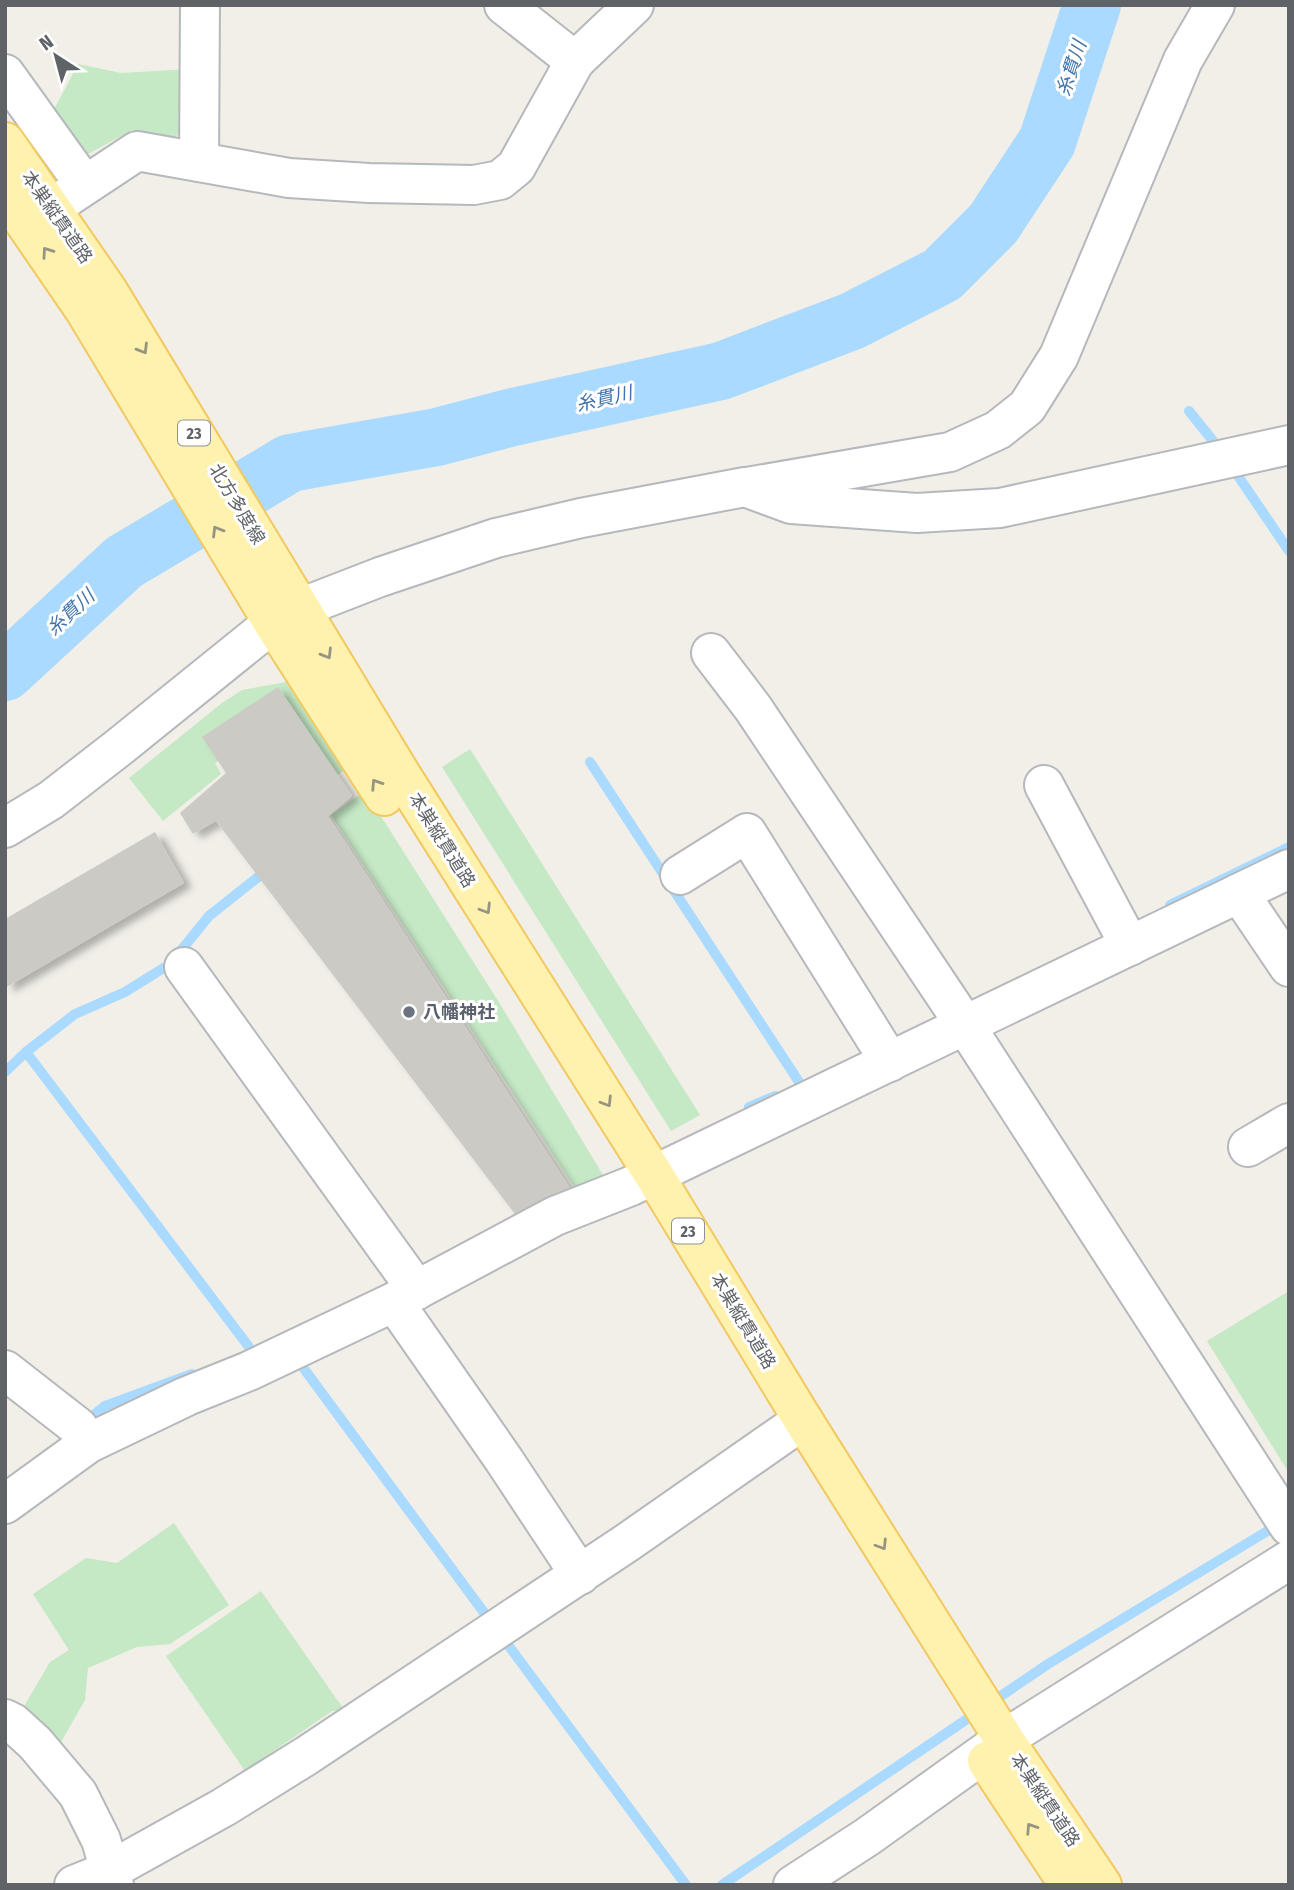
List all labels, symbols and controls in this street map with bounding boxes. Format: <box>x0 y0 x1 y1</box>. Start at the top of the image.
north arrow <box>21 21 91 91</box>
text: N <box>35 30 58 55</box>
water label: 糸貫川 <box>1052 36 1092 99</box>
street label: 本巣縦貫道路 <box>17 166 97 268</box>
one-way arrow <box>43 247 55 260</box>
one-way arrow <box>135 342 148 355</box>
water label: 糸貫川 <box>574 380 636 416</box>
road number: 23 <box>178 420 210 446</box>
street label: 北方多度線 <box>204 460 270 548</box>
one-way arrow <box>213 525 226 538</box>
water label: 糸貫川 <box>42 583 100 640</box>
one-way arrow <box>319 646 332 659</box>
one-way arrow <box>372 779 385 792</box>
street label: 本巣縦貫道路 <box>404 788 480 892</box>
one-way arrow <box>477 902 490 915</box>
place label: 八幡神社 <box>423 1001 495 1023</box>
marker: 八幡神社 <box>401 1004 417 1020</box>
one-way arrow <box>599 1094 612 1107</box>
road number: 23 <box>672 1218 704 1244</box>
street label: 本巣縦貫道路 <box>706 1269 780 1373</box>
one-way arrow <box>874 1537 887 1550</box>
street label: 本巣縦貫道路 <box>1006 1749 1084 1851</box>
one-way arrow <box>1027 1823 1039 1836</box>

